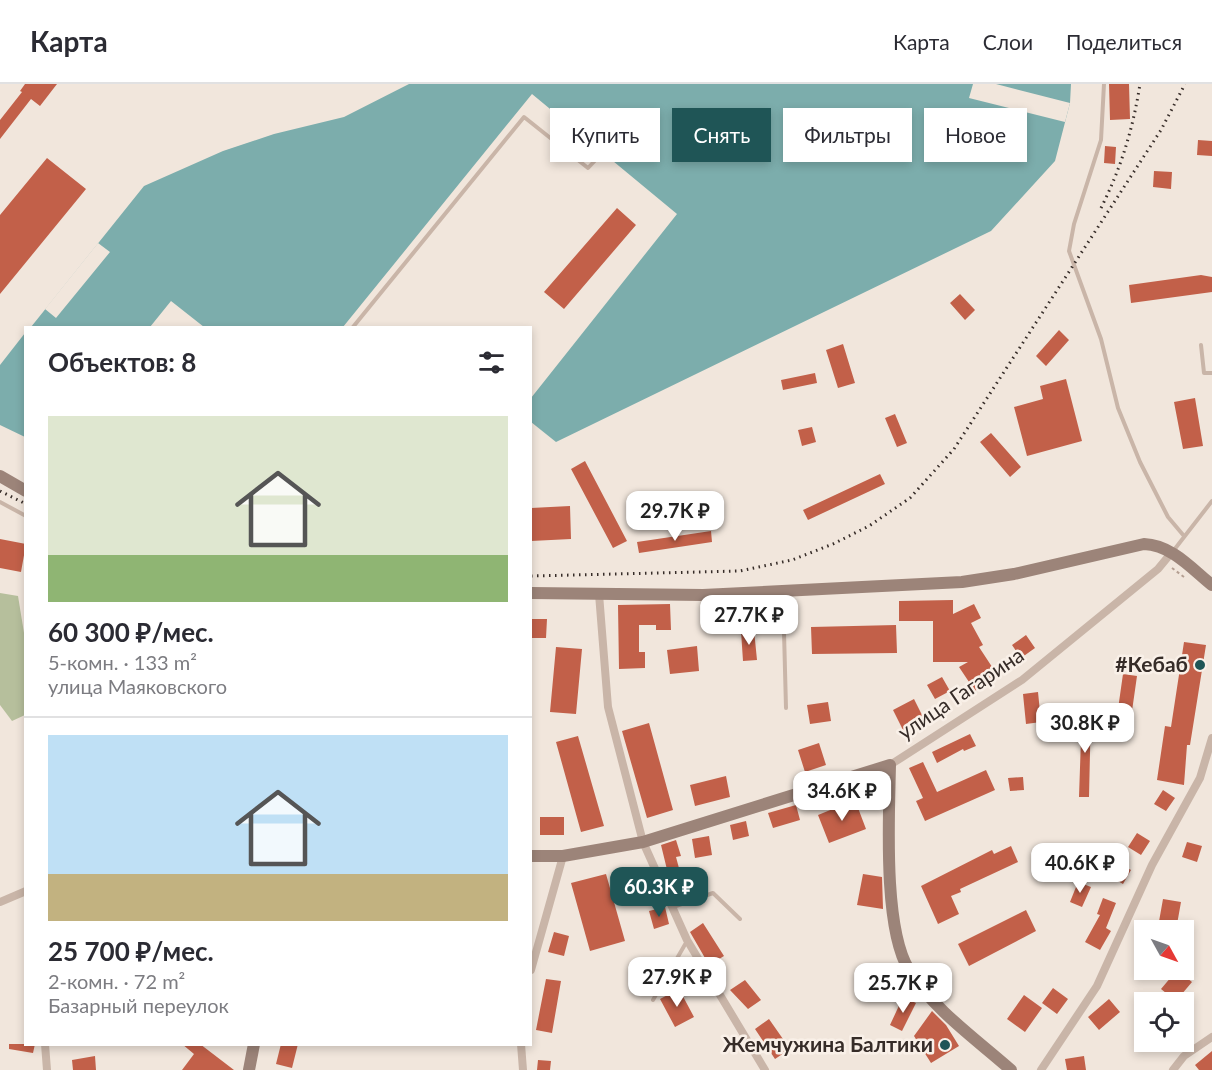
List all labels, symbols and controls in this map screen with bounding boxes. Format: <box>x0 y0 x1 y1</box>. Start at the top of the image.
text: Карта <box>30 24 108 58</box>
text: Карта <box>893 29 950 54</box>
text: Слои <box>983 29 1033 54</box>
text: Поделиться <box>1066 29 1182 54</box>
chip: Купить <box>550 108 660 162</box>
chip: Снять <box>672 108 771 162</box>
chip: Фильтры <box>783 108 912 162</box>
chip: Новое <box>924 108 1027 162</box>
text: Объектов: 8 <box>48 346 196 378</box>
icon: filters <box>475 346 508 379</box>
icon: home <box>224 455 332 563</box>
pin: 29.7K ₽ <box>620 491 730 542</box>
text: 29.7K ₽ <box>640 498 710 522</box>
pin: 27.7K ₽ <box>694 595 804 646</box>
text: 27.7K ₽ <box>714 602 784 626</box>
text: 60 300 ₽/мес. <box>48 616 214 648</box>
street label: улица Гагарина <box>892 641 1028 744</box>
text: 5-комн. · 133 m² <box>48 650 197 674</box>
place label: #Кебаб <box>1115 651 1188 676</box>
marker: #Кебаб <box>1193 658 1207 672</box>
text: улица Маяковского <box>48 674 227 698</box>
pin: 30.8K ₽ <box>1030 703 1140 754</box>
text: 30.8K ₽ <box>1050 710 1120 734</box>
pin: 34.6K ₽ <box>787 771 897 822</box>
icon: home <box>224 774 332 882</box>
text: 34.6K ₽ <box>807 778 877 802</box>
pin: 40.6K ₽ <box>1025 843 1135 894</box>
text: 40.6K ₽ <box>1045 850 1115 874</box>
pin: 60.3K ₽ <box>604 867 714 918</box>
text: 60.3K ₽ <box>624 874 694 898</box>
north arrow <box>1134 920 1194 980</box>
map controls <box>1134 920 1194 1052</box>
text: 25 700 ₽/мес. <box>48 935 214 967</box>
pin: 27.9K ₽ <box>622 957 732 1008</box>
pin: 25.7K ₽ <box>848 963 958 1014</box>
text: 27.9K ₽ <box>642 964 712 988</box>
text: 2-комн. · 72 m² <box>48 969 185 993</box>
text: 25.7K ₽ <box>868 970 938 994</box>
button: locate <box>1134 992 1194 1052</box>
text: Базарный переулок <box>48 993 229 1017</box>
place label: Жемчужина Балтики <box>723 1031 933 1056</box>
marker: Жемчужина Балтики <box>938 1038 952 1052</box>

